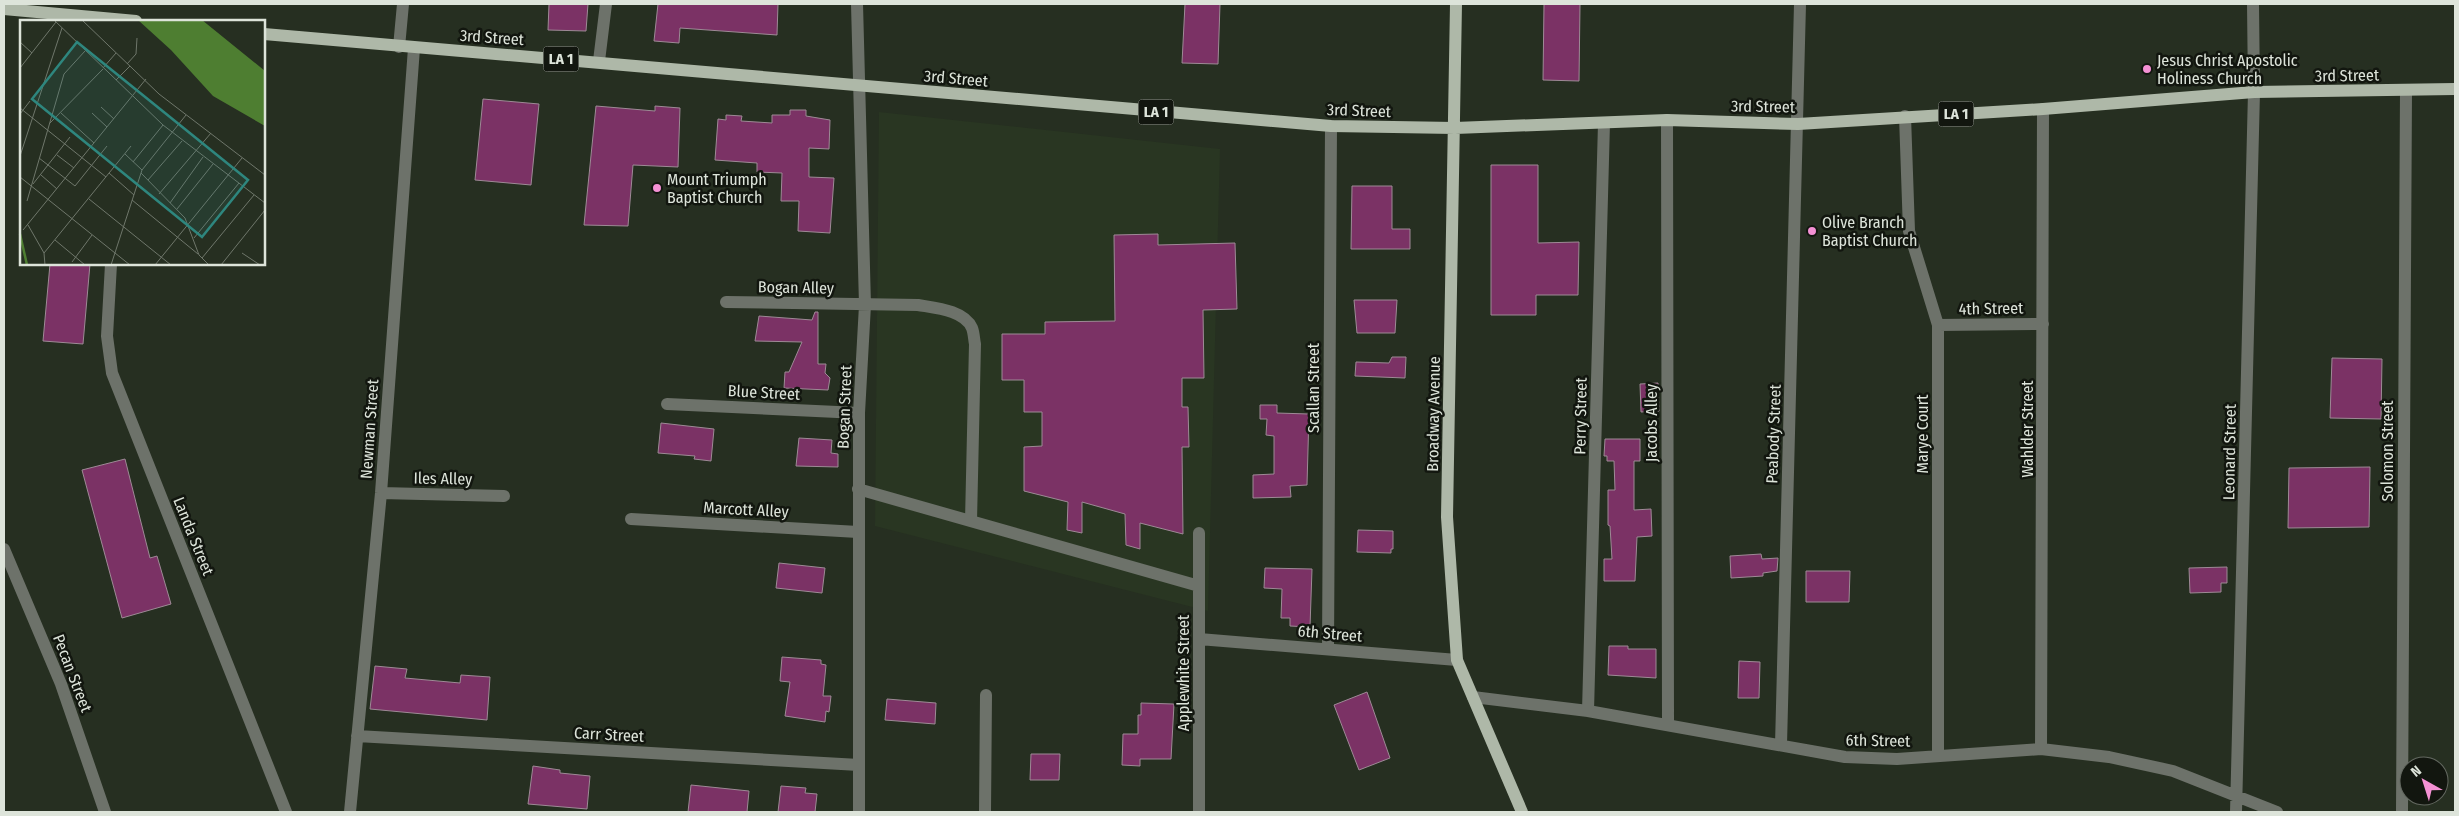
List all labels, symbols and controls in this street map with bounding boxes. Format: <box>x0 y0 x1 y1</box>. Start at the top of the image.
inset map <box>20 20 265 265</box>
street label: 3rd Street <box>459 26 525 49</box>
road number: LA 1 <box>544 46 578 72</box>
place label: Jesus Christ Apostolic Holiness Church <box>2157 51 2298 88</box>
marker: Jesus Christ Apostolic Holiness Church <box>2141 63 2153 75</box>
street label: 3rd Street <box>2315 65 2380 86</box>
street label: 3rd Street <box>923 66 989 91</box>
street label: 3rd Street <box>1731 96 1796 117</box>
road number: LA 1 <box>1138 100 1174 124</box>
street label: 3rd Street <box>1327 100 1392 121</box>
road number: LA 1 <box>1938 102 1974 126</box>
place label: Mount Triumph Baptist Church <box>667 170 767 207</box>
marker: Mount Triumph Baptist Church <box>651 182 663 194</box>
place label: Olive Branch Baptist Church <box>1822 213 1917 250</box>
marker: Olive Branch Baptist Church <box>1806 225 1818 237</box>
street label: Bogan Alley <box>758 277 835 298</box>
street label: 4th Street <box>1959 298 2024 319</box>
street label: Scallan Street <box>1304 342 1323 433</box>
street label: Broadway Avenue <box>1423 356 1444 472</box>
street label: Bogan Street <box>834 364 855 449</box>
street label: Perry Street <box>1570 376 1591 455</box>
street label: Newman Street <box>357 378 383 479</box>
street label: Wahlder Street <box>2018 380 2037 478</box>
street label: Blue Street <box>727 381 801 404</box>
street label: Jacobs Alley <box>1642 383 1661 462</box>
street label: Peabody Street <box>1762 383 1785 484</box>
street label: Marye Court <box>1913 394 1932 473</box>
street label: Solomon Street <box>2378 400 2397 502</box>
street label: Leonard Street <box>2219 403 2240 500</box>
street label: Iles Alley <box>414 468 473 489</box>
street label: Landa Street <box>169 494 218 579</box>
street label: Marcott Alley <box>703 498 790 521</box>
street label: Applewhite Street <box>1174 614 1193 731</box>
street label: 6th Street <box>1297 621 1364 646</box>
street label: Pecan Street <box>49 632 96 716</box>
street label: Carr Street <box>573 723 645 746</box>
street label: 6th Street <box>1845 730 1911 751</box>
north arrow <box>2399 756 2449 806</box>
text: N <box>2408 762 2425 781</box>

